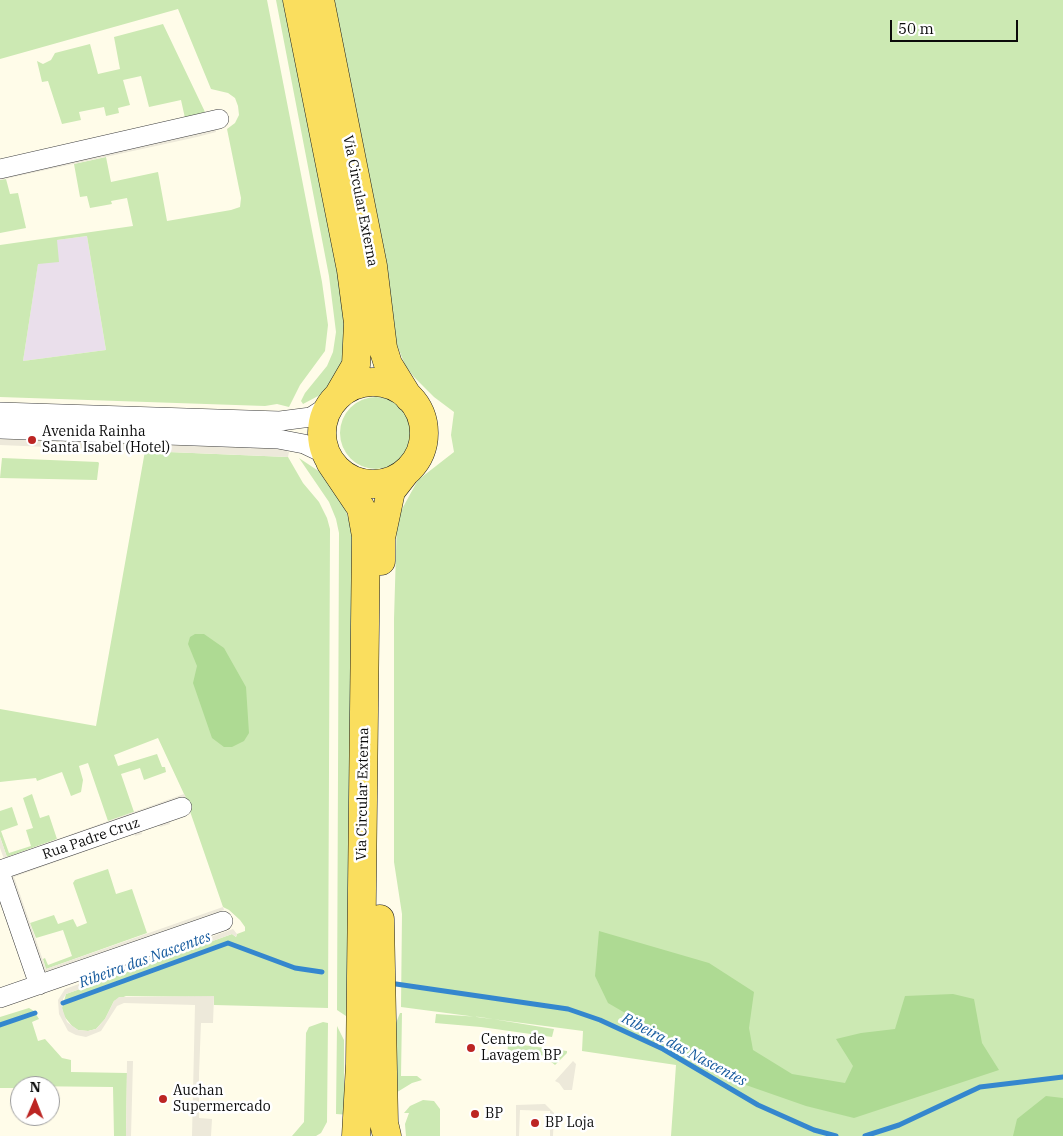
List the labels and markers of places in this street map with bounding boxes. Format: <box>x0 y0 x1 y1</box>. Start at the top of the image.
place label: Avenida Rainha Santa Isabel (Hotel) <box>42 424 170 457</box>
marker: Avenida Rainha Santa Isabel (Hotel) <box>26 434 38 446</box>
place label: Centro de Lavagem BP <box>481 1032 561 1064</box>
marker: Centro de Lavagem BP <box>465 1042 477 1054</box>
place label: Auchan Supermercado <box>173 1083 271 1116</box>
marker: Auchan Supermercado <box>157 1093 169 1105</box>
place label: BP <box>485 1106 503 1122</box>
marker: BP <box>469 1108 481 1120</box>
place label: BP Loja <box>545 1115 594 1131</box>
marker: BP Loja <box>529 1117 541 1129</box>

